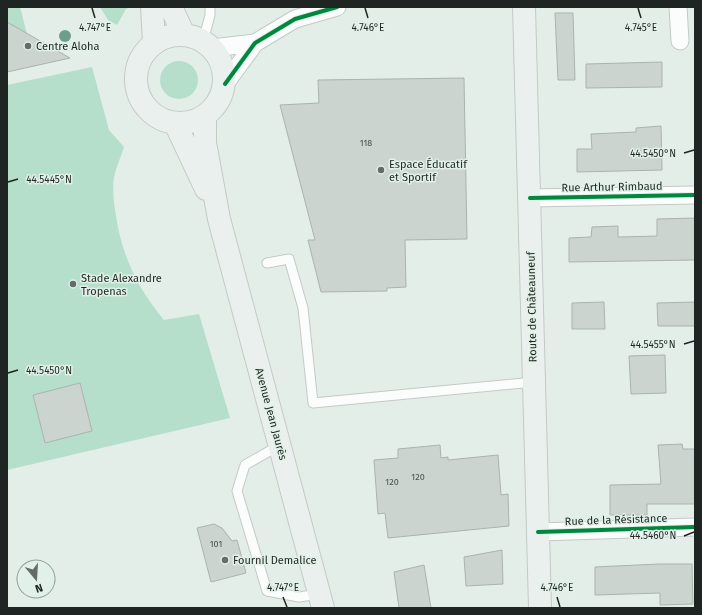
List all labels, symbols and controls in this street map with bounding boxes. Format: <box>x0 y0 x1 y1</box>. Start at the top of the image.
text: 4.747°E <box>79 22 111 34</box>
text: 4.746°E <box>352 22 384 34</box>
text: 4.745°E <box>625 22 657 34</box>
place label: Centre Aloha <box>36 40 100 53</box>
marker: Centre Aloha <box>23 41 33 51</box>
house number: 118 <box>360 138 372 148</box>
text: 44.5450°N <box>630 148 676 160</box>
place label: Espace Éducatif et Sportif <box>389 157 468 184</box>
marker: Espace Éducatif et Sportif <box>376 165 386 175</box>
text: 44.5445°N <box>26 174 72 186</box>
street label: Rue Arthur Rimbaud <box>561 180 663 194</box>
street label: Route de Châteauneuf <box>525 250 539 362</box>
place label: Stade Alexandre Tropenas <box>81 272 162 298</box>
marker: Stade Alexandre Tropenas <box>68 279 78 289</box>
text: 44.5455°N <box>630 339 676 351</box>
text: 44.5450°N <box>26 365 72 377</box>
street label: Avenue Jean Jaurès <box>252 367 290 461</box>
house number: 120 <box>411 472 425 482</box>
house number: 120 <box>385 477 399 487</box>
street label: Rue de la Résistance <box>564 512 668 528</box>
text: 44.5460°N <box>630 530 676 542</box>
house number: 101 <box>210 539 222 549</box>
place label: Fournil Demalice <box>233 554 317 567</box>
marker: Fournil Demalice <box>220 555 230 565</box>
north arrow <box>16 559 56 599</box>
text: N <box>33 581 44 595</box>
text: 4.747°E <box>267 582 299 594</box>
text: 4.746°E <box>541 582 573 594</box>

